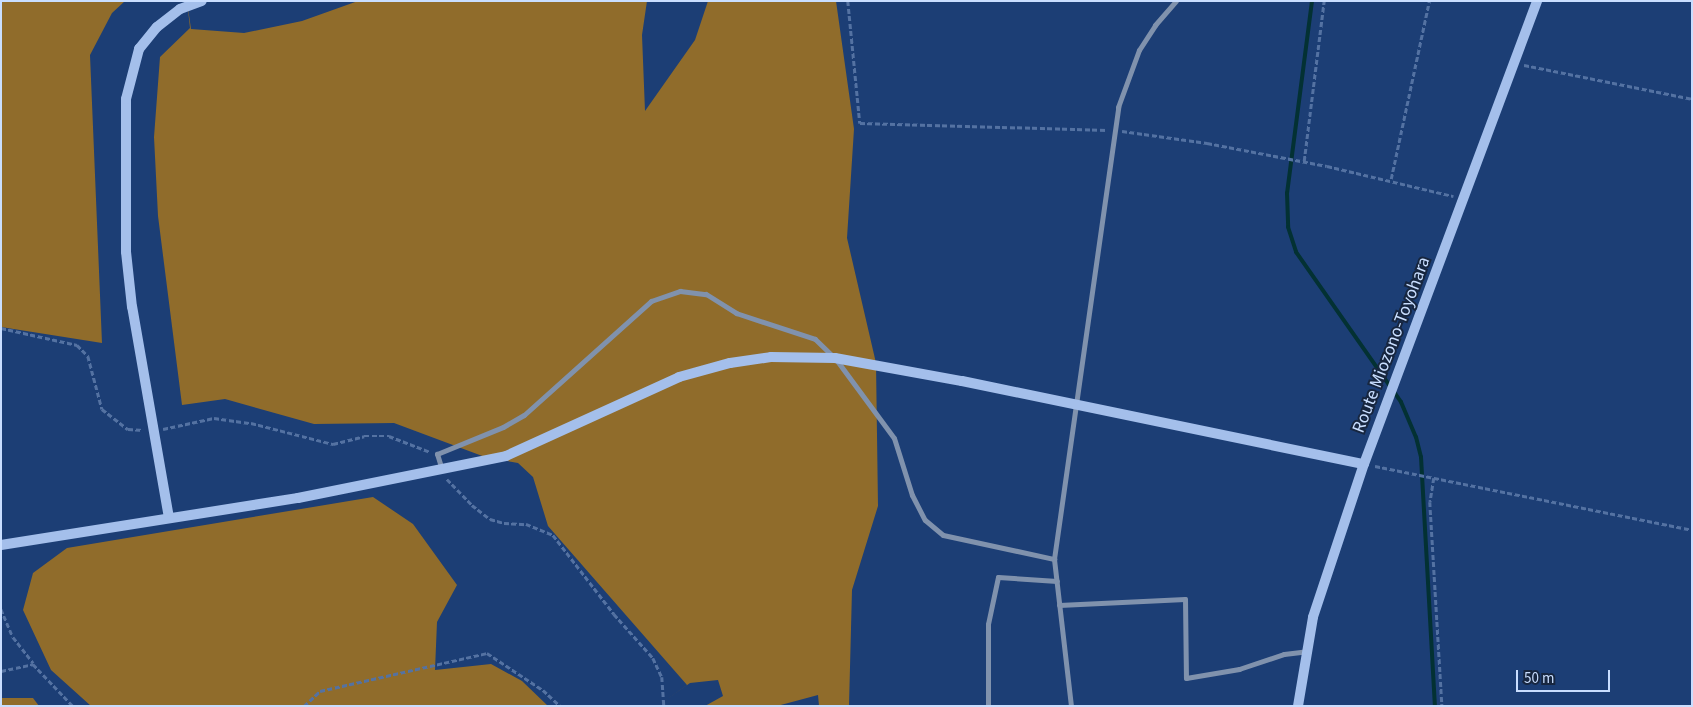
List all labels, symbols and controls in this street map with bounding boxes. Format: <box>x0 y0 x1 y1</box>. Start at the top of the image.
street label: Route Miozono-Toyohara <box>1348 254 1436 436</box>
scale bar <box>1518 660 1612 692</box>
text: 50 m <box>1524 668 1554 689</box>

